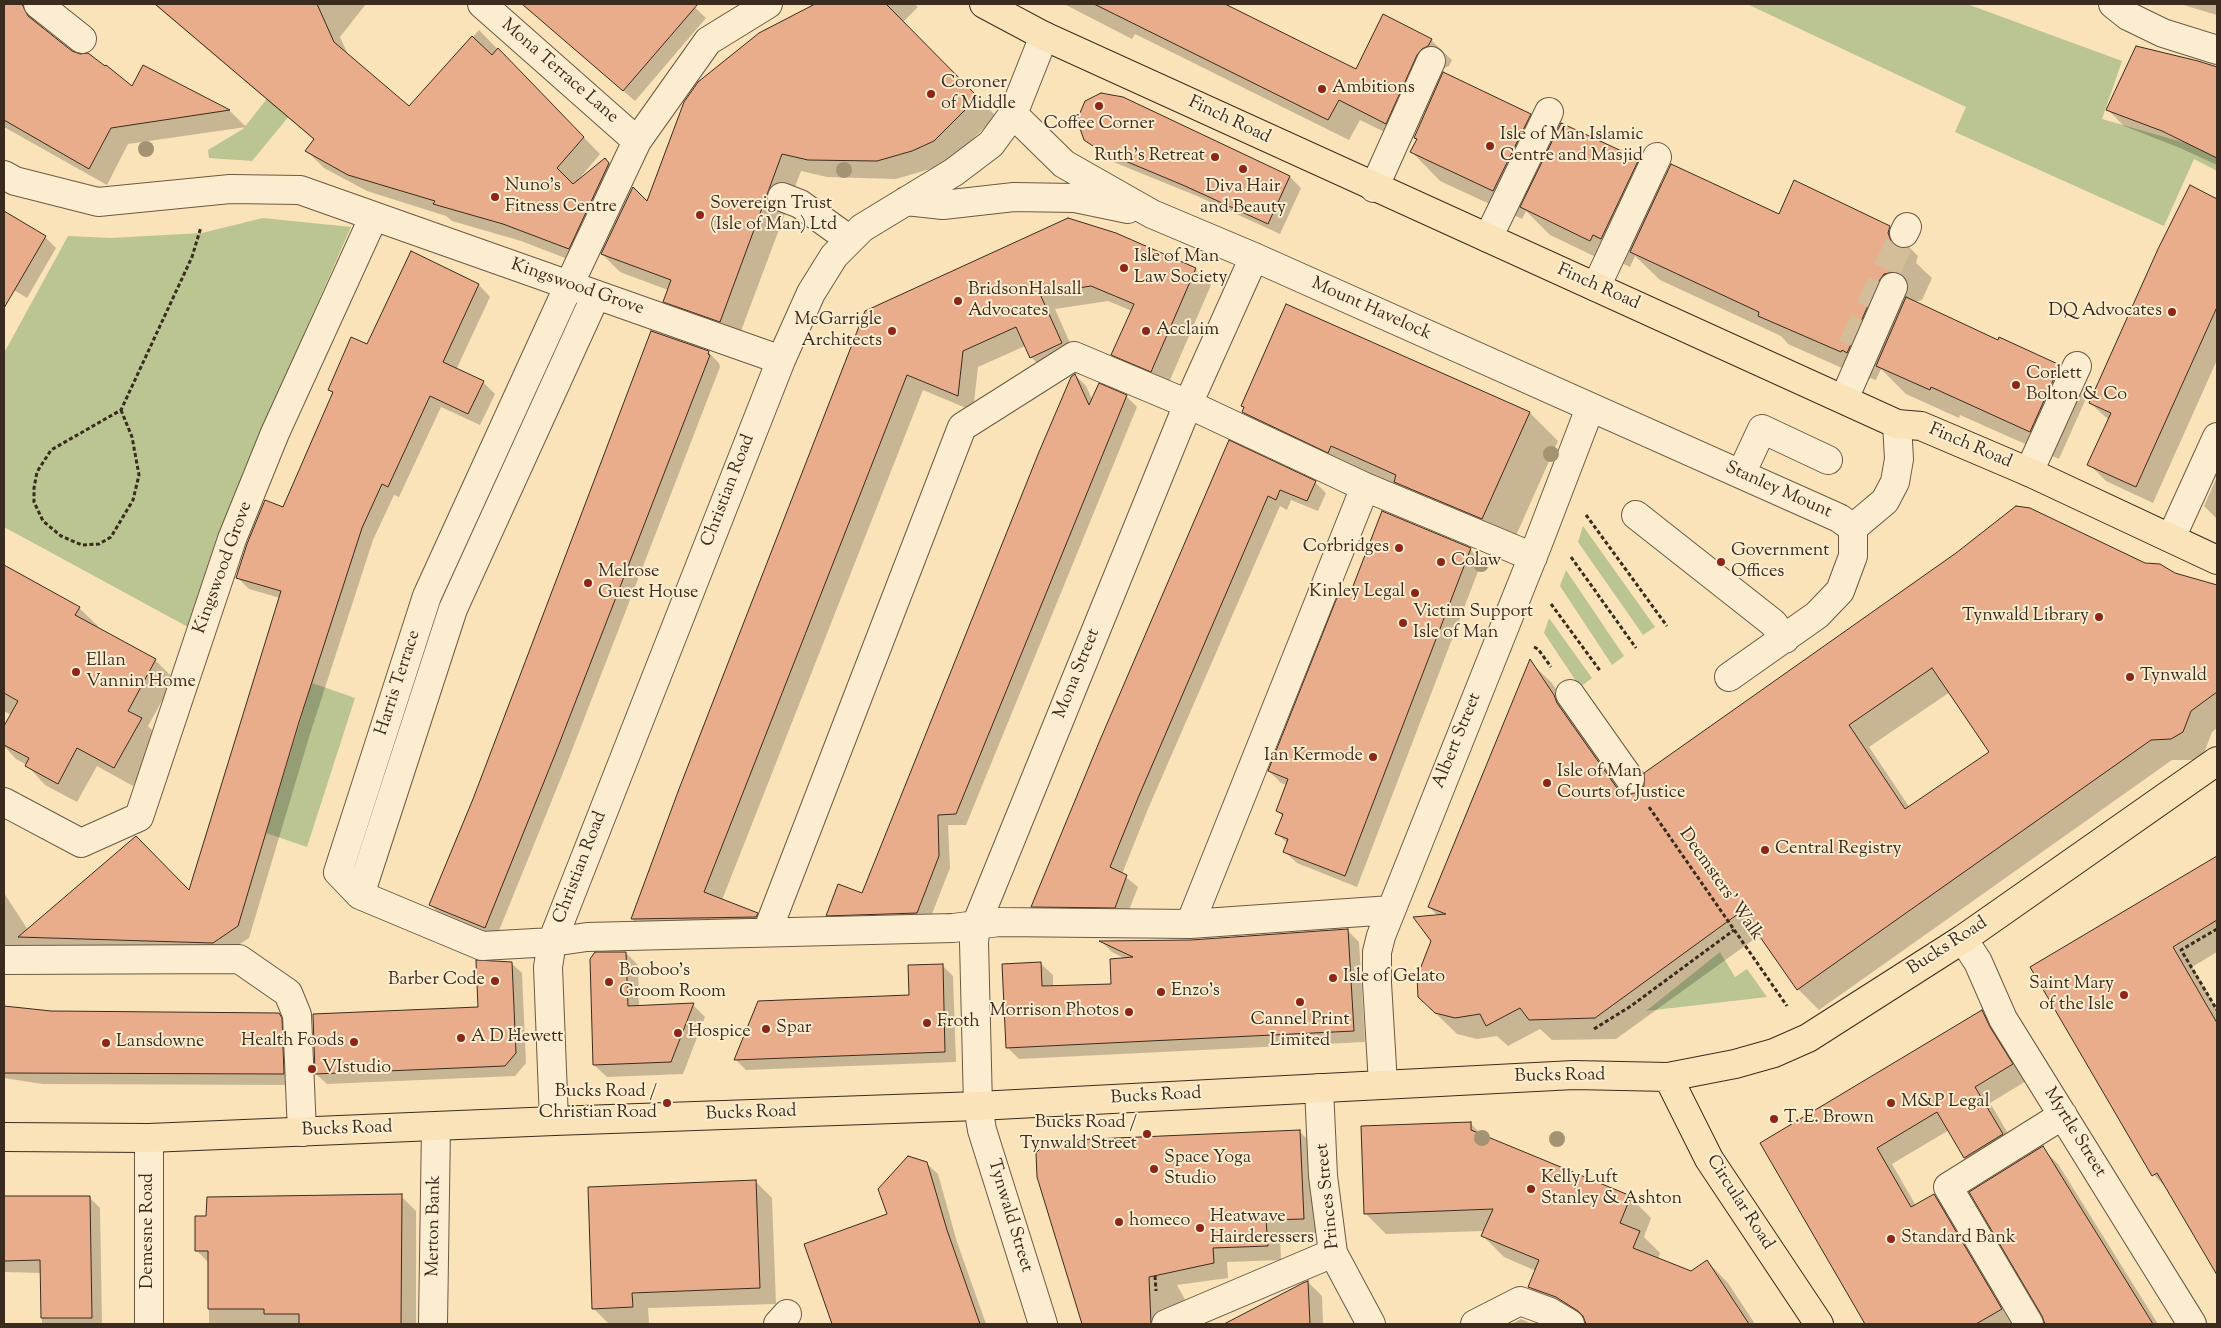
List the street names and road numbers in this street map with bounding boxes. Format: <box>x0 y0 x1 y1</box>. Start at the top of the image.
street label: Mona Terrace Lane <box>496 15 622 129</box>
street label: Finch Road <box>1184 93 1274 149</box>
street label: Kingswood Grove <box>508 255 646 321</box>
street label: Finch Road <box>1553 260 1643 316</box>
street label: Mount Havelock <box>1308 274 1434 346</box>
street label: Finch Road <box>1925 420 2015 474</box>
street label: Christian Road <box>698 432 760 550</box>
street label: Stanley Mount <box>1721 458 1835 524</box>
street label: Kingswood Grove <box>190 499 258 637</box>
street label: Mona Street <box>1050 626 1106 722</box>
street label: Harris Terrace <box>372 628 426 738</box>
street label: Albert Street <box>1429 690 1487 792</box>
street label: Christian Road <box>550 809 612 927</box>
street label: Deemsters' Walk <box>1673 825 1767 945</box>
street label: Bucks Road <box>1904 913 1992 981</box>
street label: Bucks Road <box>1514 1065 1606 1089</box>
street label: Bucks Road <box>1110 1084 1202 1110</box>
street label: Myrtle Street <box>2038 1084 2110 1182</box>
street label: Bucks Road <box>705 1102 797 1126</box>
street label: Bucks Road <box>301 1118 393 1142</box>
street label: Princes Street <box>1313 1142 1345 1250</box>
street label: Circular Road <box>1700 1152 1778 1254</box>
street label: Tynwald Street <box>982 1157 1036 1275</box>
street label: Demesne Road <box>138 1173 160 1289</box>
street label: Merton Bank <box>423 1175 447 1277</box>

